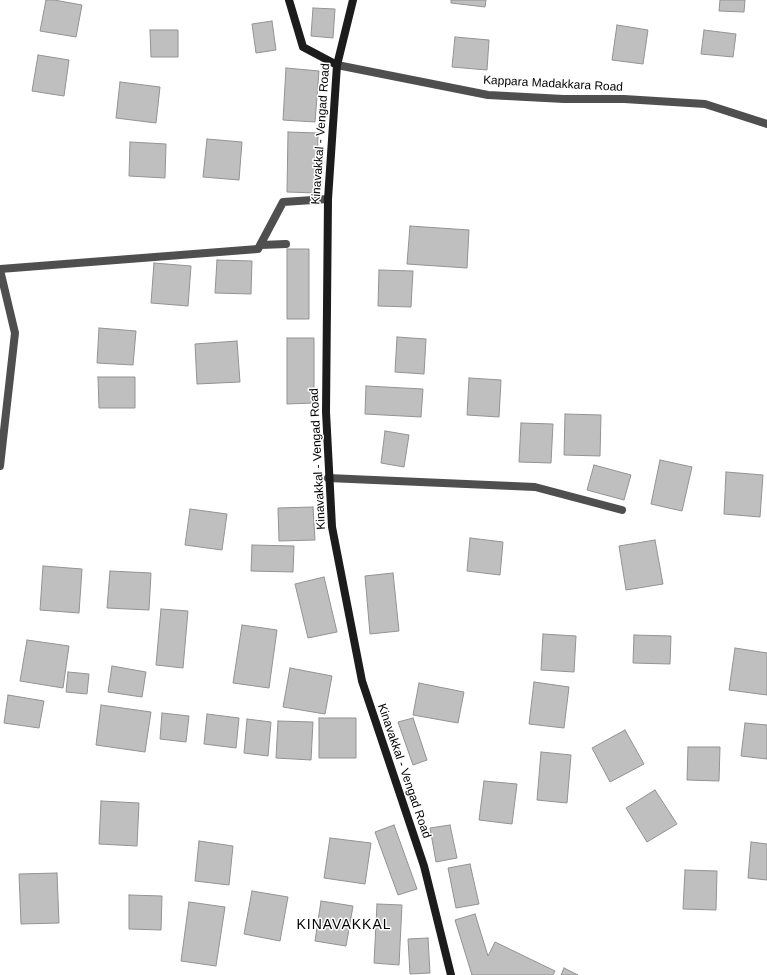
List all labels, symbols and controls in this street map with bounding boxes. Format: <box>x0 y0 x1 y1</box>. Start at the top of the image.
street label: Kinavakkal - Vengad Road <box>309 63 333 205</box>
street label: Kappara Madakkara Road <box>483 73 623 95</box>
street label: Kinavakkal - Vengad Road <box>307 388 329 530</box>
street label: Kinavakkal - Vengad Road <box>374 702 434 840</box>
district label: KINAVAKKAL <box>296 917 392 933</box>

